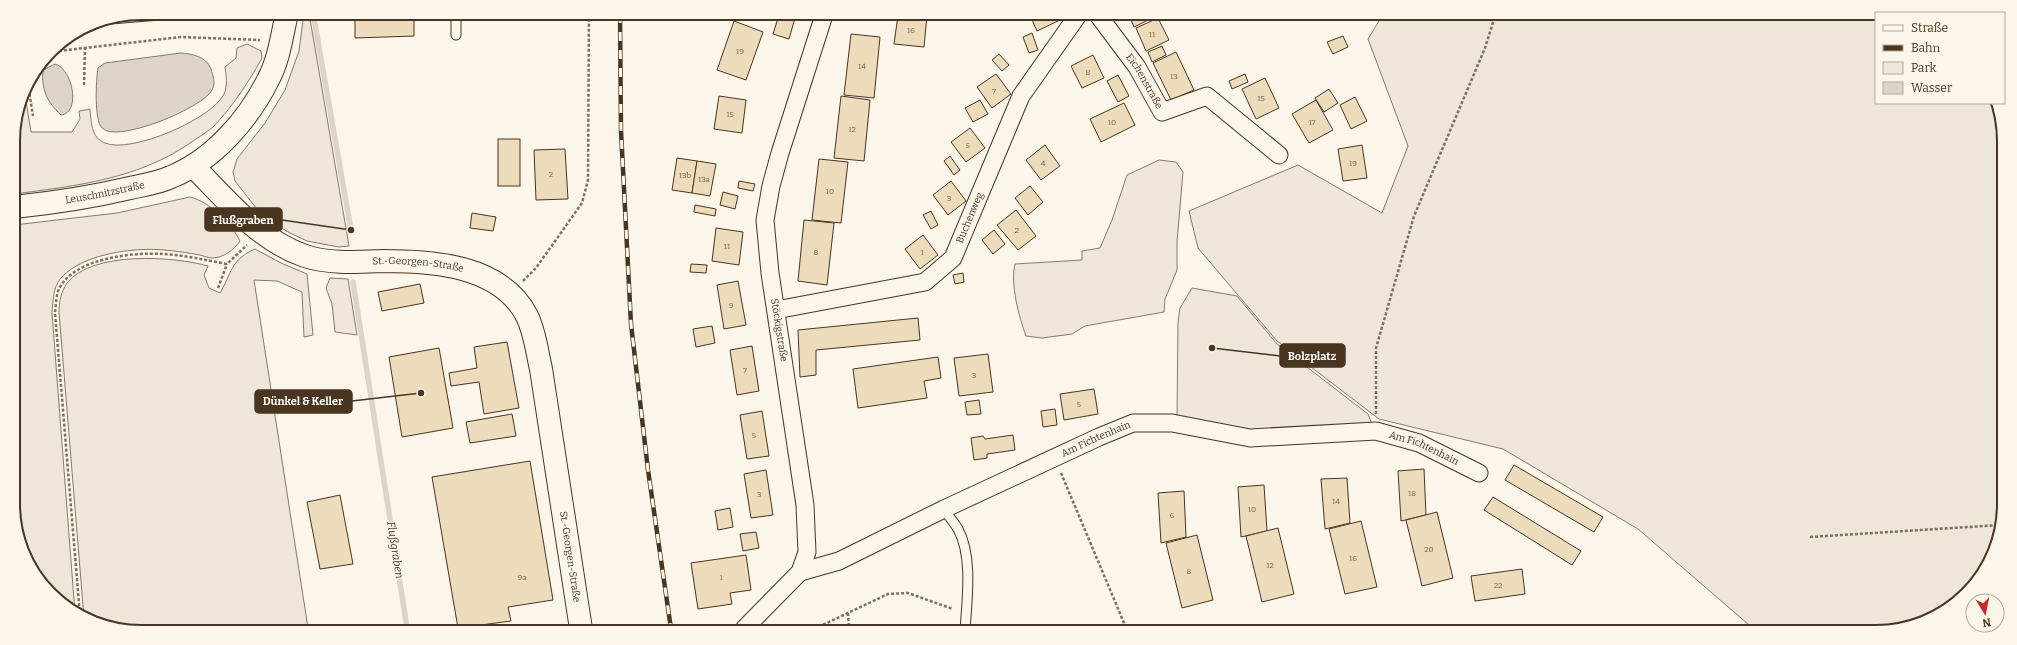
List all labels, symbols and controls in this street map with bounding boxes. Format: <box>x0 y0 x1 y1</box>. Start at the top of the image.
legend <box>1875 12 2005 104</box>
text: Straße <box>1911 21 1948 35</box>
house number: 16 <box>907 26 915 35</box>
house number: 11 <box>1149 30 1156 39</box>
text: Bahn <box>1911 41 1940 55</box>
house number: 19 <box>736 47 744 56</box>
street label: Eichenstraße <box>1123 51 1165 111</box>
text: Park <box>1911 61 1937 75</box>
house number: 14 <box>858 62 866 71</box>
house number: 8 <box>1086 68 1091 77</box>
house number: 13 <box>1170 72 1178 81</box>
text: Wasser <box>1911 81 1953 95</box>
house number: 7 <box>992 87 996 96</box>
house number: 15 <box>1257 94 1265 103</box>
house number: 15 <box>726 110 734 119</box>
house number: 10 <box>1108 118 1116 127</box>
house number: 17 <box>1308 118 1316 127</box>
house number: 12 <box>848 125 856 134</box>
house number: 5 <box>966 141 970 150</box>
house number: 4 <box>1041 159 1046 168</box>
house number: 19 <box>1349 159 1357 168</box>
house number: 2 <box>549 170 553 179</box>
house number: 13b <box>679 171 692 180</box>
house number: 13a <box>698 175 711 184</box>
street label: Leuschnitzstraße <box>64 179 146 206</box>
house number: 10 <box>826 187 834 196</box>
street label: Buchenweg <box>954 190 986 245</box>
house number: 3 <box>947 194 952 203</box>
callout: Flußgraben <box>205 208 282 231</box>
text: Flußgraben <box>213 214 273 227</box>
house number: 2 <box>1015 226 1019 235</box>
house number: 11 <box>724 242 731 251</box>
house number: 8 <box>814 248 819 257</box>
house number: 1 <box>920 248 924 257</box>
street label: St.-Georgen-Straße <box>372 255 465 275</box>
street label: Stöckigstraße <box>768 298 790 362</box>
house number: 9 <box>729 301 734 310</box>
callout: Bolzplatz <box>1280 344 1345 367</box>
text: Bolzplatz <box>1288 350 1337 363</box>
house number: 7 <box>743 366 747 375</box>
house number: 3 <box>972 371 977 380</box>
callout: Dünkel & Keller <box>255 390 352 413</box>
text: Dünkel & Keller <box>263 395 344 408</box>
house number: 5 <box>1077 400 1081 409</box>
street label: Am Fichtenhain <box>1059 418 1133 460</box>
street label: Am Fichtenhain <box>1388 429 1461 468</box>
house number: 5 <box>752 431 756 440</box>
house number: 18 <box>1408 489 1416 498</box>
house number: 3 <box>757 490 762 499</box>
house number: 14 <box>1332 497 1340 506</box>
house number: 10 <box>1248 505 1256 514</box>
street label: St.-Georgen-Straße <box>557 510 583 603</box>
house number: 6 <box>1170 511 1175 520</box>
water label: Flußgraben <box>384 520 406 580</box>
house number: 20 <box>1424 545 1434 554</box>
house number: 16 <box>1349 554 1357 563</box>
house number: 12 <box>1266 561 1274 570</box>
house number: 8 <box>1187 567 1192 576</box>
house number: 9a <box>517 573 527 582</box>
house number: 1 <box>719 573 723 582</box>
house number: 22 <box>1494 581 1502 590</box>
north arrow <box>1965 593 2005 633</box>
text: N <box>1981 615 1992 630</box>

